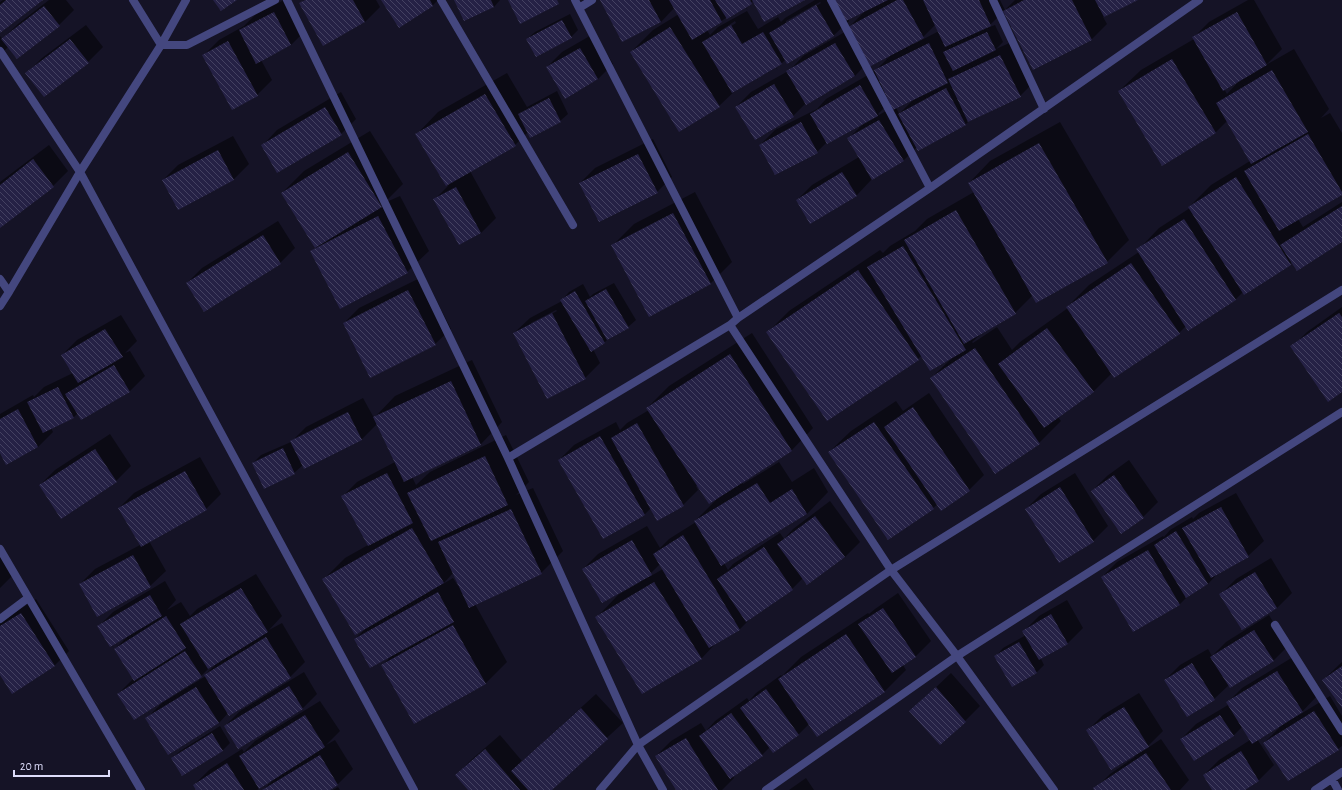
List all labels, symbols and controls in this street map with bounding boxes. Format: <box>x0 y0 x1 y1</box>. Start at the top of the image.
scale bar <box>14 752 109 778</box>
text: 20 m <box>20 760 43 772</box>

